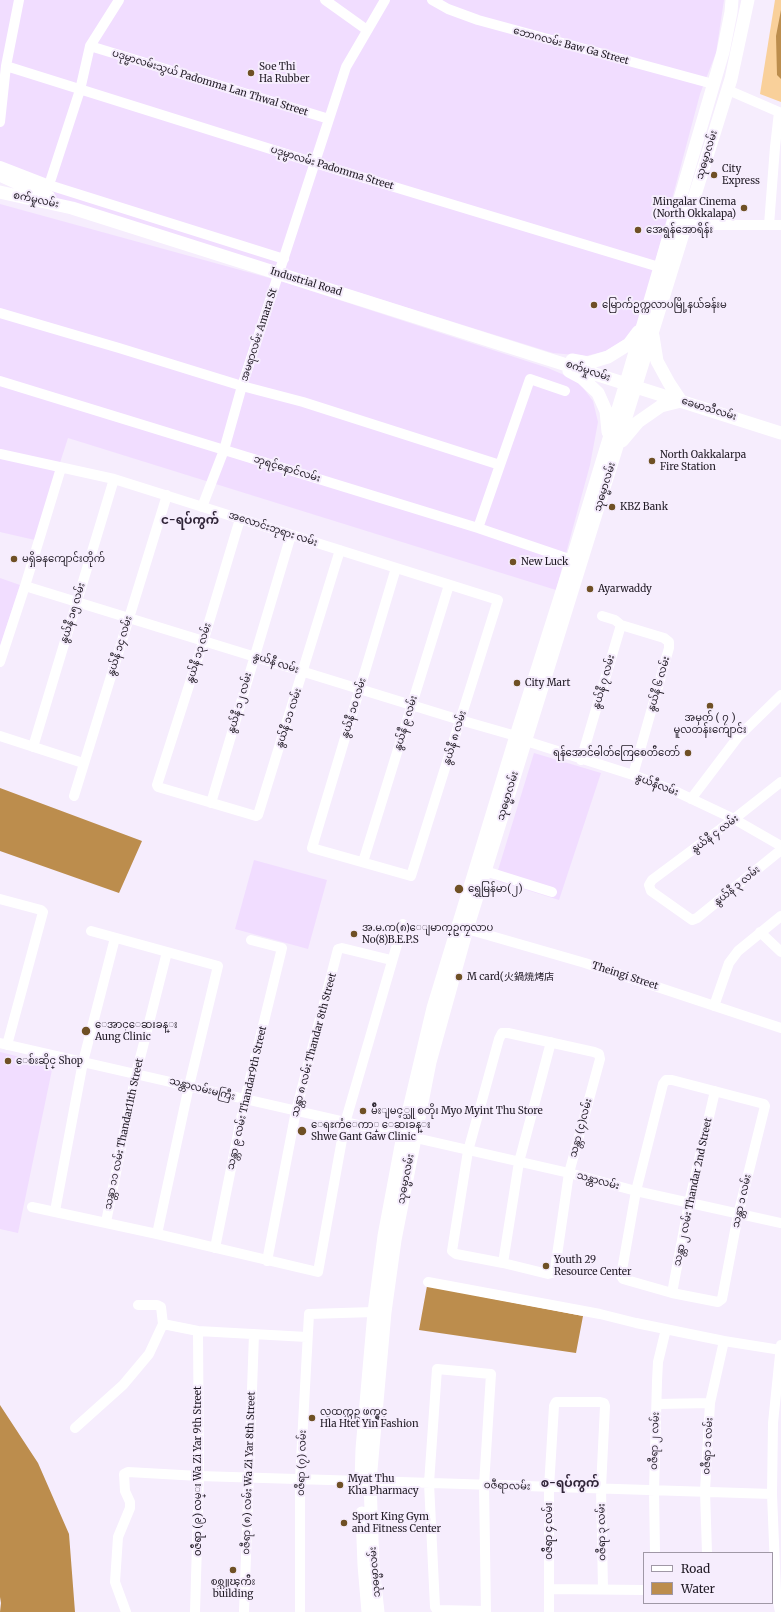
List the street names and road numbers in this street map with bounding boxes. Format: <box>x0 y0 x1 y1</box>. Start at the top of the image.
street label: ဘောဂလမ်း Baw Ga Street <box>512 25 630 67</box>
street label: ပဒုမ္မာလမ်းသွယ် Padomma Lan Thwal Street <box>111 47 309 119</box>
street label: သုဓမ္မာလမ်း <box>694 129 720 181</box>
street label: ပဒုမ္မာလမ်း Padomma Street <box>269 144 395 192</box>
street label: စက်မှုလမ်း <box>12 189 60 211</box>
street label: Industrial Road <box>269 265 343 299</box>
street label: အမရာလမ်း Amara St <box>238 287 280 383</box>
street label: စက်မှုလမ်း <box>564 358 612 384</box>
street label: ခေမာသီလမ်း <box>680 395 738 423</box>
street label: ဘုရင့်နောင်လမ်း <box>252 453 322 485</box>
street label: သုဓမ္မာလမ်း <box>592 461 618 513</box>
street label: အလောင်းဘုရား လမ်း <box>227 509 319 549</box>
street label: နွယ်နီ ၁၅ လမ်း <box>58 581 88 645</box>
street label: နွယ်နီ ၁၄ လမ်း <box>105 615 135 677</box>
street label: နွယ်နီ ၁၃ လမ်း <box>184 622 214 684</box>
street label: နွယ်နီ လမ်း <box>252 650 300 676</box>
street label: နွယ်နီ ၇ လမ်း <box>591 653 617 711</box>
street label: နွယ်နီ ၆ လမ်း <box>645 655 673 713</box>
street label: နွယ်နီ ၁၂ လမ်း <box>226 671 254 735</box>
street label: နွယ်နီ ၁၀ လမ်း <box>339 676 369 740</box>
street label: နွယ်နီ ၁၁ လမ်း <box>274 687 304 749</box>
street label: နွယ်နီ ၉ လမ်း <box>392 694 420 752</box>
street label: နွယ်နီ ၈ လမ်း <box>441 709 469 767</box>
street label: သုဓမ္မာလမ်း <box>495 770 521 822</box>
street label: နွယ်နီလမ်း <box>634 771 680 799</box>
street label: နွယ်နီ ၄ လမ်း <box>689 812 741 856</box>
street label: နွယ်နီ ၃ လမ်း <box>712 864 762 908</box>
street label: Theingi Street <box>590 960 660 992</box>
street label: သန္တာ ၈ လမ်း Thandar 8th Street <box>289 972 339 1118</box>
street label: သန္တာ ၉ လမ်း Thandar9th Street <box>225 1025 269 1171</box>
street label: သန္တာ ၁၁ လမ်း Thandar11th Street <box>102 1057 146 1211</box>
street label: သန္တာလမ်းမကြီး <box>168 1075 236 1103</box>
street label: သန္တာ (၄)လမ်း <box>567 1097 595 1159</box>
street label: သန္တာ ၂ လမ်း Thandar 2nd Street <box>671 1117 715 1267</box>
street label: သုဓမ္မာလမ်း <box>395 1153 417 1205</box>
street label: သန္တာလမ်း <box>575 1170 621 1192</box>
street label: သန္တာ ၁ လမ်း <box>730 1173 754 1229</box>
street label: ၀ဇီရာ (၉) လမ္း Wa Zi Yar 9th Street <box>192 1386 204 1556</box>
street label: ၀ဇီရာ (၈) လမ်း Wa Zi Yar 8th Street <box>240 1391 258 1555</box>
street label: ဝဇီရာ ၂ လမ်း <box>648 1412 662 1470</box>
street label: ဝဇီရာ ၁ လမ်း <box>701 1417 715 1475</box>
street label: ၀ဇီရာ (၇) လမ်း <box>295 1430 309 1496</box>
street label: ဝဇီရာလမ်း <box>484 1479 530 1493</box>
street label: ဝဇီရာ ၄ လမ်း <box>543 1502 555 1560</box>
street label: ဝဇီရာ ၃ လမ်း <box>595 1503 609 1561</box>
street label: သုဓမ္မာလမ်း <box>367 1546 383 1598</box>

